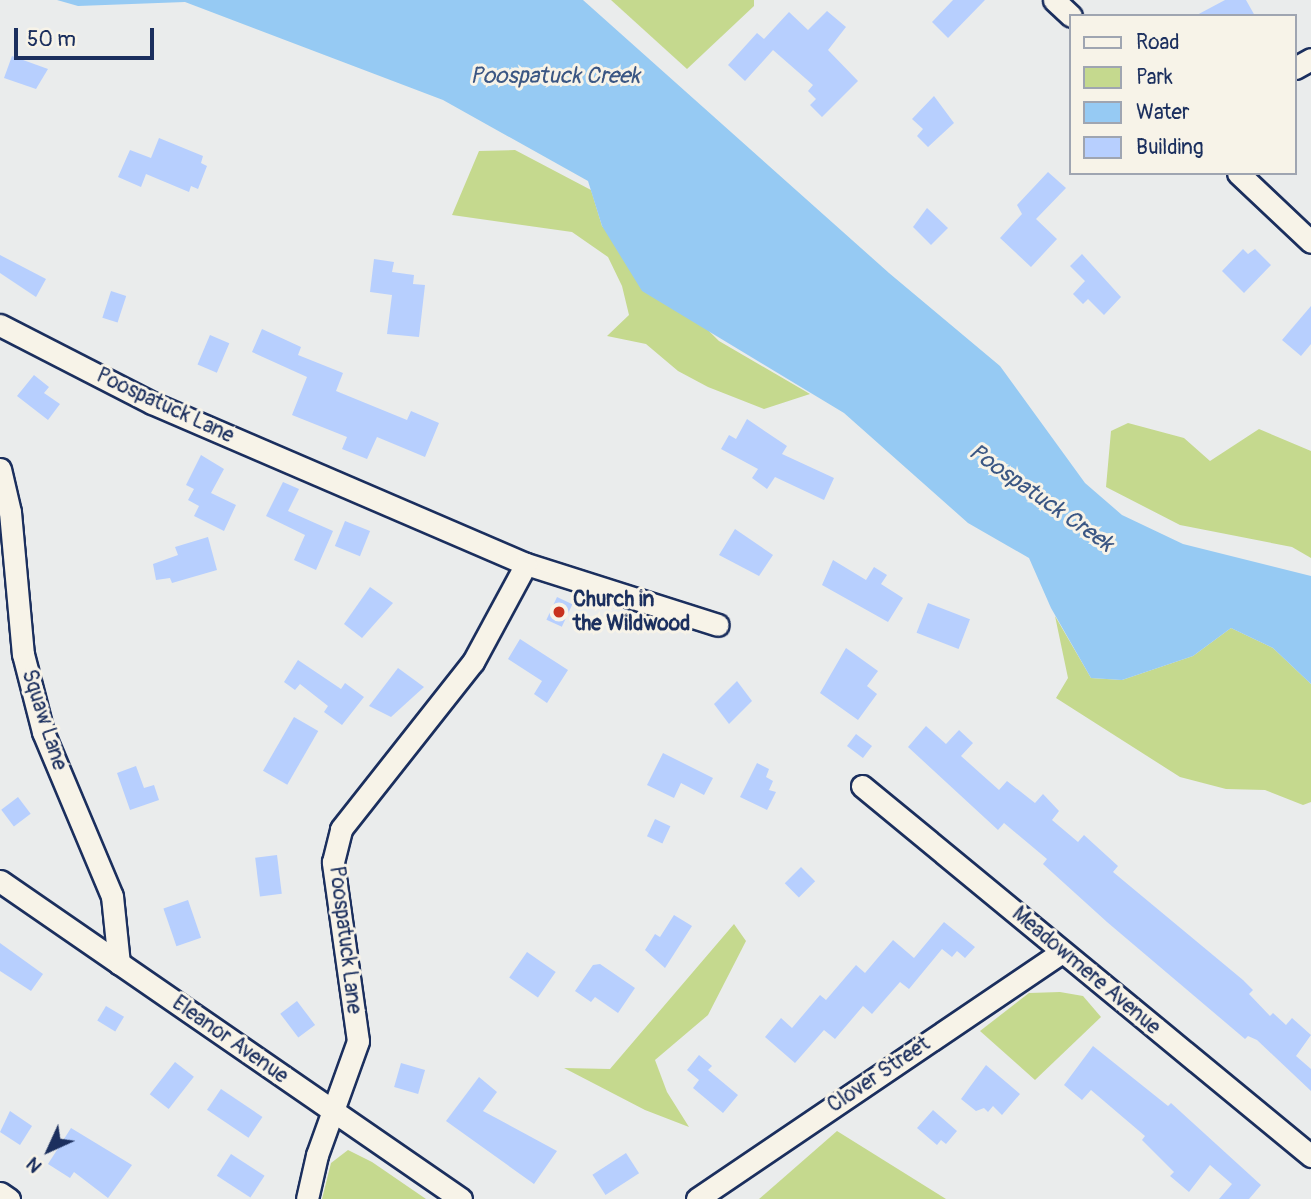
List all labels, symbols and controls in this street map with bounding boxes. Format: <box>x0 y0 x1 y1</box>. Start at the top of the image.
scale bar <box>18 14 158 58</box>
legend <box>1070 14 1297 175</box>
text: 50 m <box>27 26 76 53</box>
text: Road <box>1136 29 1180 56</box>
water label: Poospatuck Creek <box>470 62 640 90</box>
text: Park <box>1136 64 1173 91</box>
text: Water <box>1136 99 1189 126</box>
text: Building <box>1136 134 1203 161</box>
street label: Poospatuck Lane <box>92 363 238 449</box>
water label: Poospatuck Creek <box>964 438 1118 558</box>
place label: Church in the Wildwood <box>573 587 690 637</box>
marker: Church in the Wildwood <box>551 604 567 620</box>
street label: Squaw Lane <box>16 666 72 774</box>
street label: Poospatuck Lane <box>323 865 367 1015</box>
street label: Meadowmere Avenue <box>1007 902 1165 1040</box>
street label: Eleanor Avenue <box>167 991 293 1089</box>
street label: Clover Street <box>823 1032 935 1118</box>
north arrow <box>14 1115 84 1185</box>
text: N <box>21 1152 47 1178</box>

